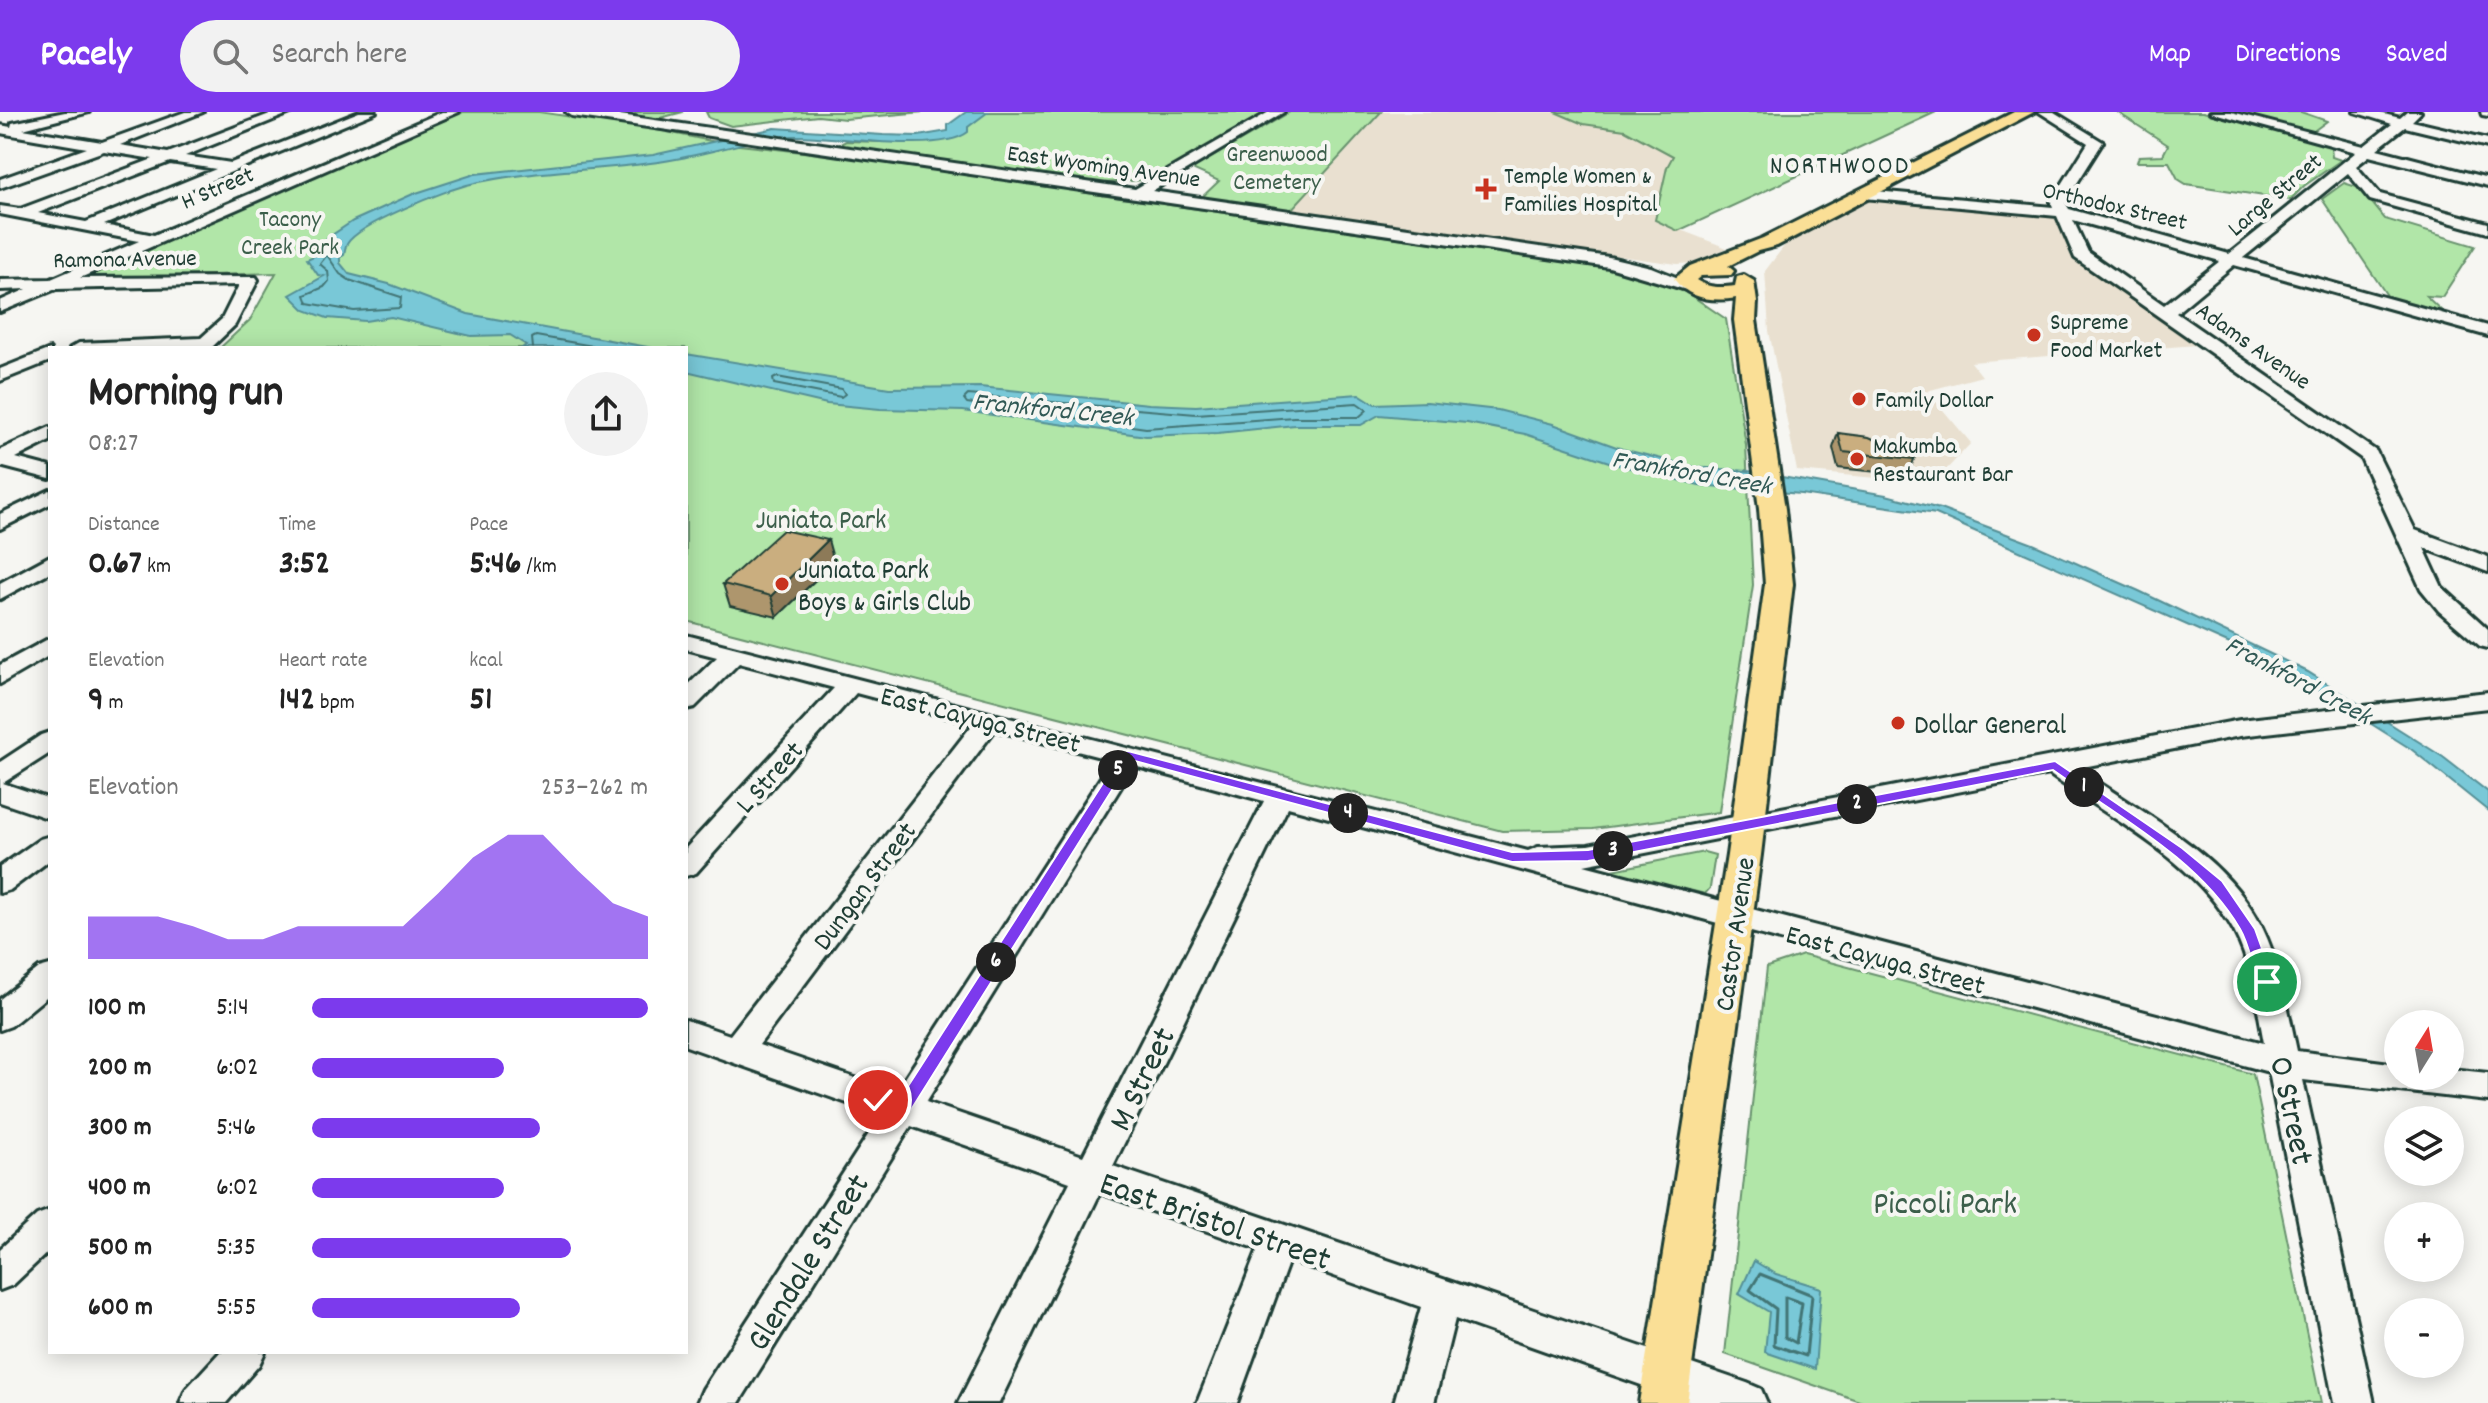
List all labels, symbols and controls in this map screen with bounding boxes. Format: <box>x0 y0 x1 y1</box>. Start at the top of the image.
search box <box>180 20 740 92</box>
text: Pacely <box>40 29 132 84</box>
icon: search <box>208 34 252 78</box>
text: Search here <box>272 35 407 78</box>
text: Map <box>2149 36 2191 76</box>
text: Directions <box>2235 36 2341 76</box>
text: Saved <box>2385 36 2448 76</box>
street label: East Wyoming Avenue <box>1005 138 1202 198</box>
park label: Greenwood Cemetery <box>1226 139 1328 201</box>
street label: Large Street <box>2221 146 2331 246</box>
district label: NORTHWOOD <box>1770 149 1910 186</box>
street label: H Street <box>177 159 260 220</box>
place label: Temple Women & Families Hospital <box>1504 161 1658 223</box>
street label: Orthodox Street <box>2038 175 2190 241</box>
marker: Temple Women & Families Hospital <box>1475 178 1497 200</box>
park label: Tacony Creek Park <box>241 204 339 266</box>
street label: Ramona Avenue <box>53 243 197 279</box>
street label: Adams Avenue <box>2188 295 2317 400</box>
place label: Supreme Food Market <box>2050 307 2162 369</box>
marker: Supreme Food Market <box>2025 326 2043 344</box>
text: Morning run <box>88 364 283 427</box>
button: share <box>564 372 648 456</box>
water label: Frankford Creek <box>971 385 1137 439</box>
place label: Family Dollar <box>1875 385 1994 419</box>
marker: Family Dollar <box>1850 390 1868 408</box>
text: 08:27 <box>88 426 138 463</box>
place label: Makumba Restaurant Bar <box>1873 431 2013 493</box>
water label: Frankford Creek <box>1609 442 1776 507</box>
marker: Makumba Restaurant Bar <box>1848 450 1866 468</box>
park label: Juniata Park <box>755 503 887 543</box>
text: Distance <box>88 510 160 541</box>
text: Time <box>279 510 316 541</box>
text: Pace <box>469 510 508 541</box>
text: 0.67 <box>88 541 142 590</box>
text: 3:52 <box>279 541 330 590</box>
text: 5:46 <box>469 541 521 590</box>
text: km <box>142 552 171 583</box>
text: /km <box>521 552 557 583</box>
place label: Juniata Park Boys & Girls Club <box>798 553 971 625</box>
marker: Juniata Park Boys & Girls Club <box>773 575 791 593</box>
water label: Frankford Creek <box>2218 628 2379 737</box>
text: Elevation <box>88 646 165 677</box>
text: Heart rate <box>279 646 368 677</box>
text: kcal <box>469 646 503 677</box>
text: 9 <box>88 677 104 726</box>
text: 142 <box>279 677 315 726</box>
text: 51 <box>469 677 493 726</box>
street label: East Cayuga Street <box>876 679 1084 767</box>
text: m <box>104 688 124 719</box>
text: bpm <box>315 688 355 719</box>
place label: Dollar General <box>1914 708 2066 748</box>
marker: Dollar General <box>1889 714 1907 732</box>
street label: L Street <box>728 734 815 825</box>
pin: 5 <box>1098 750 1138 790</box>
text: 5 <box>1113 754 1123 785</box>
pin: 1 <box>2064 767 2104 807</box>
text: Elevation <box>88 770 178 807</box>
text: 253–262 m <box>541 770 648 807</box>
text: 1 <box>2082 771 2086 802</box>
pin: 2 <box>1837 784 1877 824</box>
text: 2 <box>1852 788 1862 819</box>
pin: 4 <box>1328 793 1368 833</box>
text: 4 <box>1343 797 1353 828</box>
street label: Dungan Street <box>805 815 929 961</box>
pin: 3 <box>1593 831 1633 871</box>
text: 3 <box>1608 835 1618 866</box>
street label: Castor Avenue <box>1707 855 1769 1014</box>
street label: East Cayuga Street <box>1781 917 1989 1009</box>
pin: 6 <box>976 942 1016 982</box>
text: 6 <box>991 946 1001 977</box>
pin <box>2233 948 2301 1016</box>
icon: arrive <box>2245 960 2289 1004</box>
text: 100 m <box>88 990 146 1027</box>
text: 5:14 <box>216 990 249 1027</box>
north arrow <box>2384 1010 2464 1090</box>
map controls <box>2384 1010 2464 1378</box>
street label: M Street <box>1099 1020 1191 1141</box>
text: 200 m <box>88 1050 152 1087</box>
text: 6:02 <box>216 1050 259 1087</box>
street label: O Street <box>2253 1052 2324 1170</box>
pin <box>844 1066 912 1134</box>
icon: check <box>856 1078 900 1122</box>
button: layers <box>2384 1106 2464 1186</box>
text: 300 m <box>88 1110 152 1147</box>
text: 5:46 <box>216 1110 256 1147</box>
street label: East Bristol Street <box>1092 1162 1336 1287</box>
street label: Glendale Street <box>737 1166 885 1362</box>
text: 400 m <box>88 1170 151 1207</box>
text: 6:02 <box>216 1170 259 1207</box>
park label: Piccoli Park <box>1873 1182 2017 1231</box>
button: + <box>2384 1202 2464 1282</box>
text: 500 m <box>88 1230 152 1267</box>
text: 5:35 <box>216 1230 256 1267</box>
text: 600 m <box>88 1290 153 1327</box>
text: 5:55 <box>216 1290 256 1327</box>
button: − <box>2384 1298 2464 1378</box>

